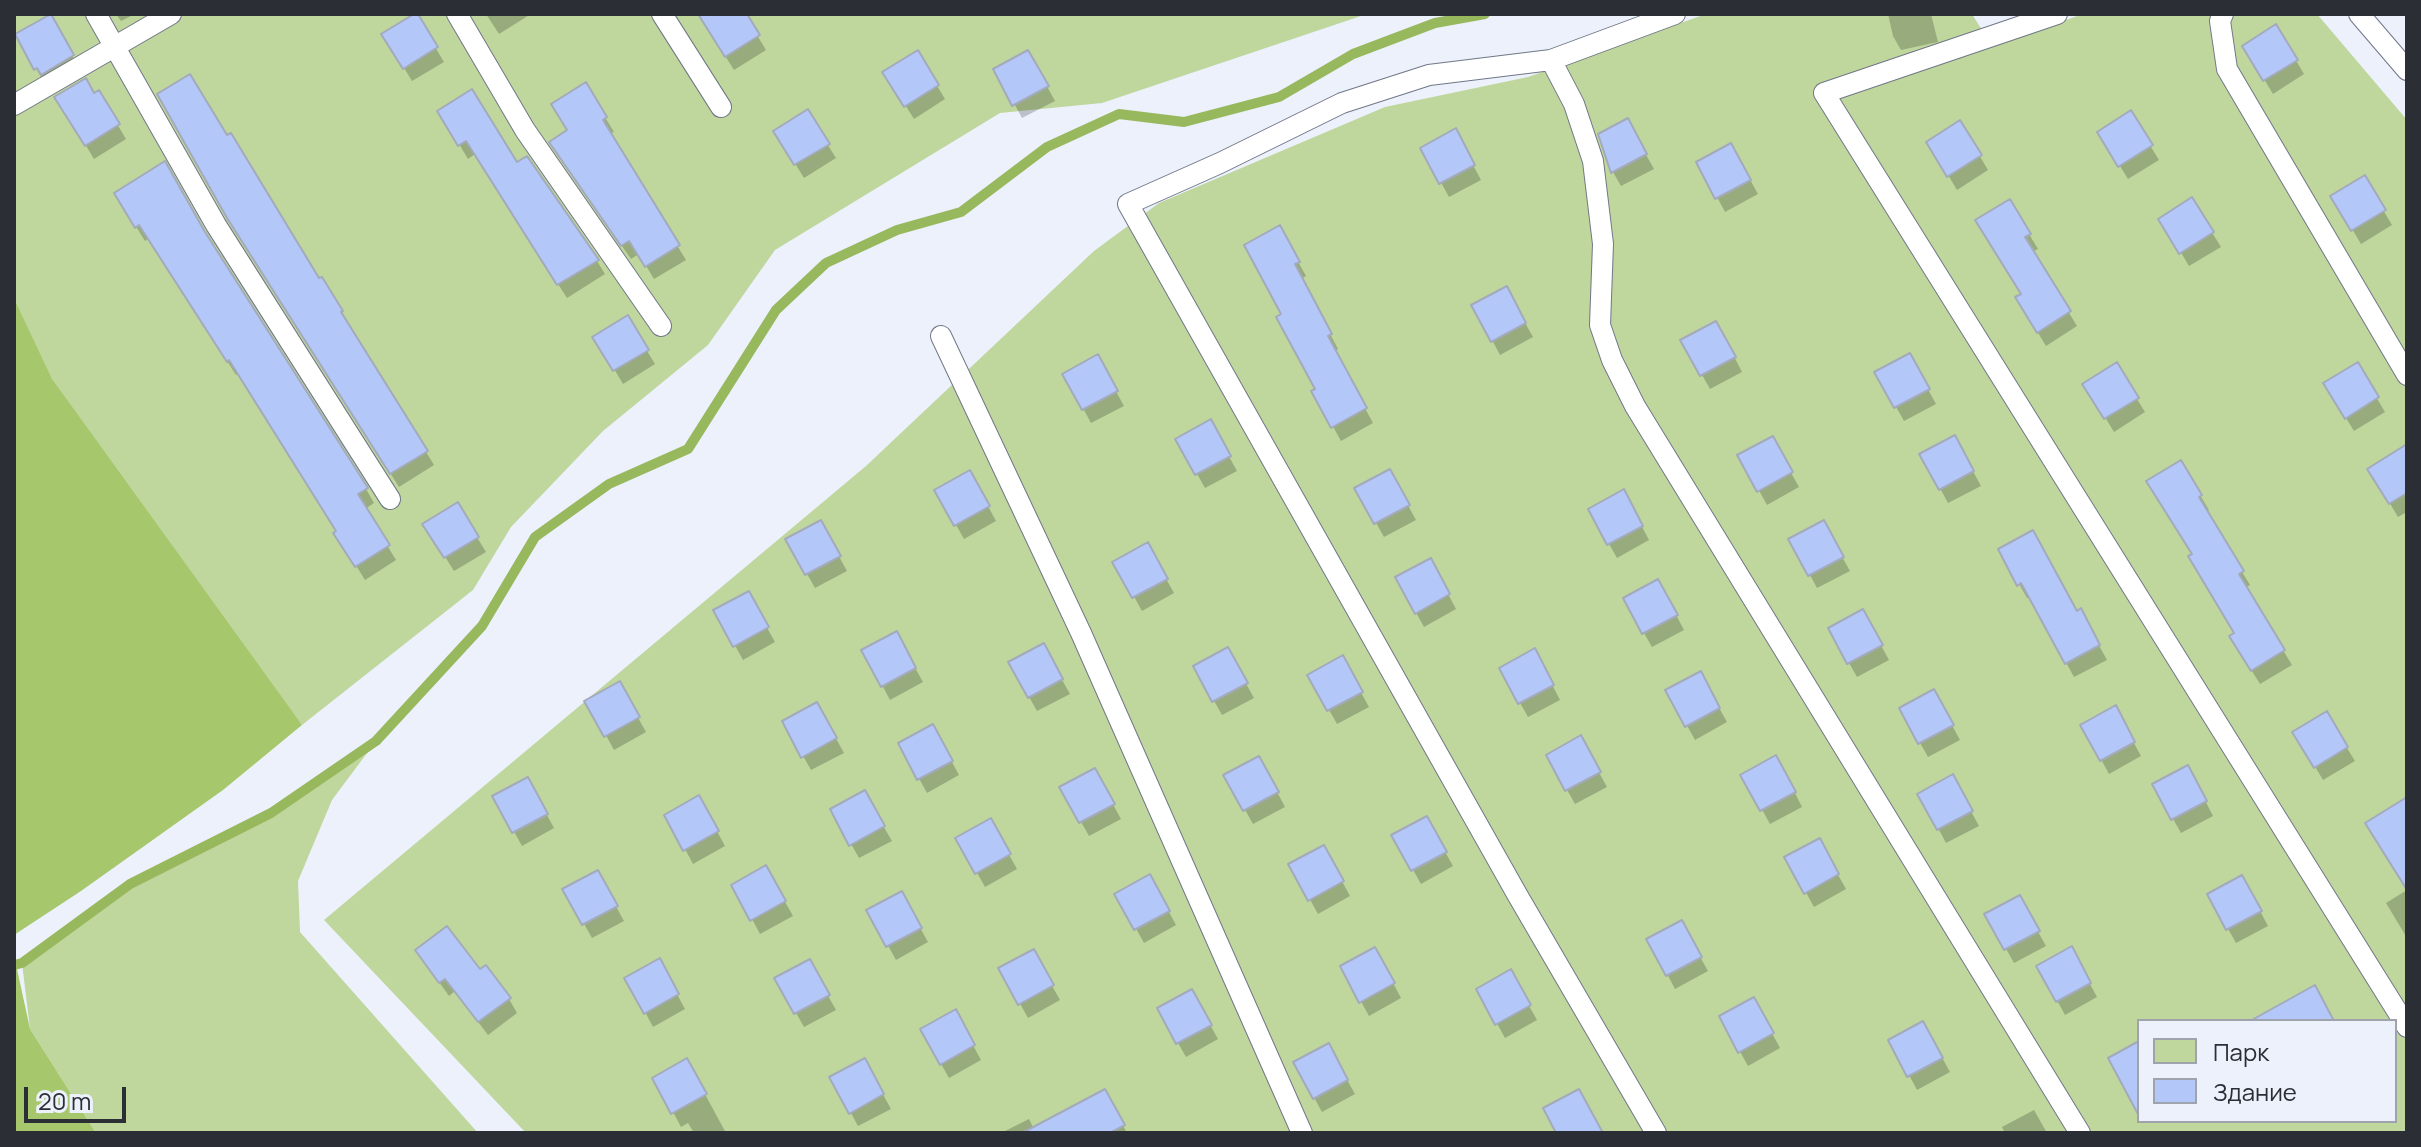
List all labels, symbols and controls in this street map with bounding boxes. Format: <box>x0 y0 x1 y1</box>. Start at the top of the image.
legend <box>2137 1019 2397 1123</box>
text: Парк <box>2213 1035 2269 1068</box>
scale bar <box>28 1071 130 1121</box>
text: Здание <box>2213 1075 2297 1108</box>
text: 20 m <box>38 1084 91 1117</box>

